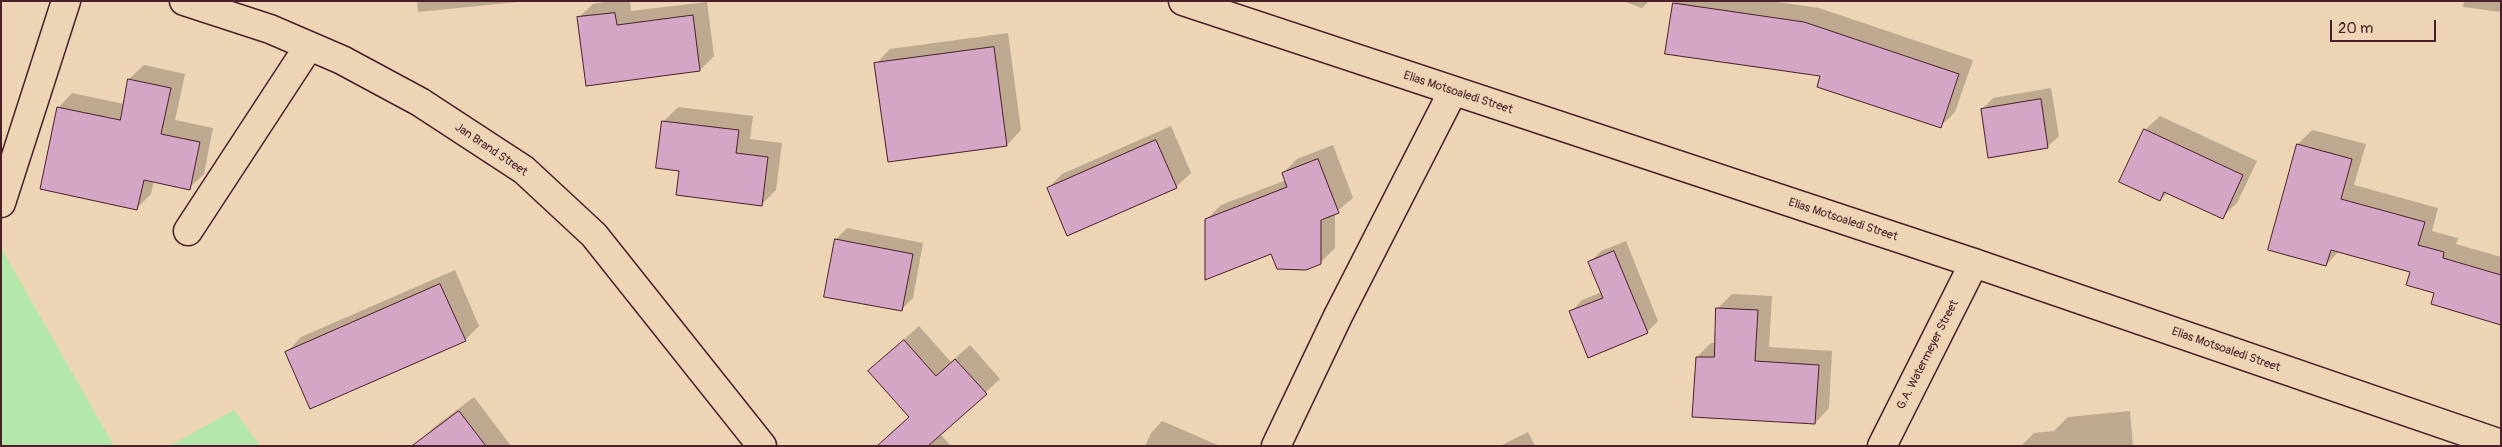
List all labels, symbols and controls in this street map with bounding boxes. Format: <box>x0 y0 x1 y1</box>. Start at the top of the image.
scale bar <box>2332 10 2438 42</box>
text: 20 m <box>2338 19 2373 38</box>
street label: Elias Motsoaledi Street <box>1402 69 1514 117</box>
street label: Jan Brand Street <box>452 120 530 180</box>
street label: Elias Motsoaledi Street <box>1787 196 1899 244</box>
street label: G.A. Watermeyer Street <box>1894 298 1962 412</box>
street label: Elias Motsoaledi Street <box>2170 325 2282 375</box>

